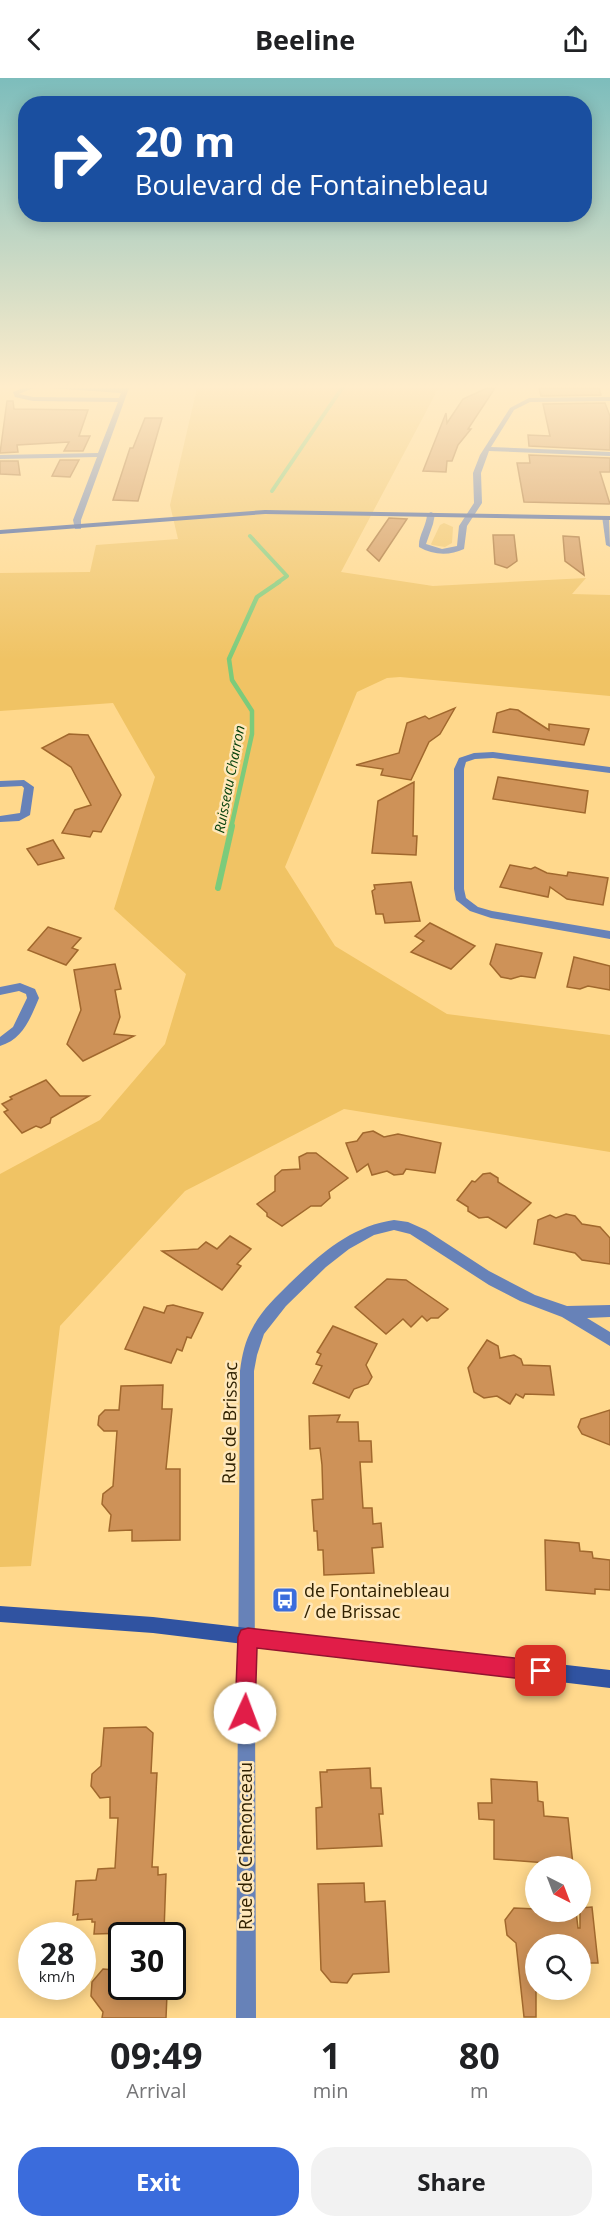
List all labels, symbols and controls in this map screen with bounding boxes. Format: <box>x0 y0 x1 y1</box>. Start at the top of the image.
text: Beeline <box>255 21 355 58</box>
icon: back <box>18 23 51 56</box>
icon: share <box>559 23 592 56</box>
text: 20 m <box>135 112 235 169</box>
icon: right <box>36 120 114 198</box>
text: Boulevard de Fontainebleau <box>135 166 489 203</box>
water label: Ruisseau Charron <box>209 723 249 835</box>
street label: Rue de Brissac <box>216 1361 242 1484</box>
place label: de Fontainebleau / de Brissac <box>304 1578 450 1623</box>
bus stop icon: de Fontainebleau / de Brissac <box>270 1585 300 1615</box>
pin <box>515 1645 566 1696</box>
icon: arrive <box>524 1654 557 1687</box>
position arrow <box>213 1681 277 1745</box>
street label: Rue de Chenonceau <box>233 1762 257 1930</box>
north arrow <box>525 1856 591 1922</box>
map controls <box>525 1856 591 2000</box>
speed limit sign: 30 <box>108 1922 186 2000</box>
text: 28 <box>40 1933 74 1974</box>
button: search <box>525 1934 591 2000</box>
text: km/h <box>39 1966 75 1986</box>
text: 09:49 <box>110 2031 203 2080</box>
text: 1 <box>320 2031 341 2080</box>
text: 80 <box>459 2031 500 2080</box>
text: Arrival <box>126 2077 187 2104</box>
text: min <box>313 2077 349 2104</box>
text: m <box>470 2077 489 2104</box>
button: Exit <box>18 2147 299 2216</box>
button: Share <box>311 2147 592 2216</box>

